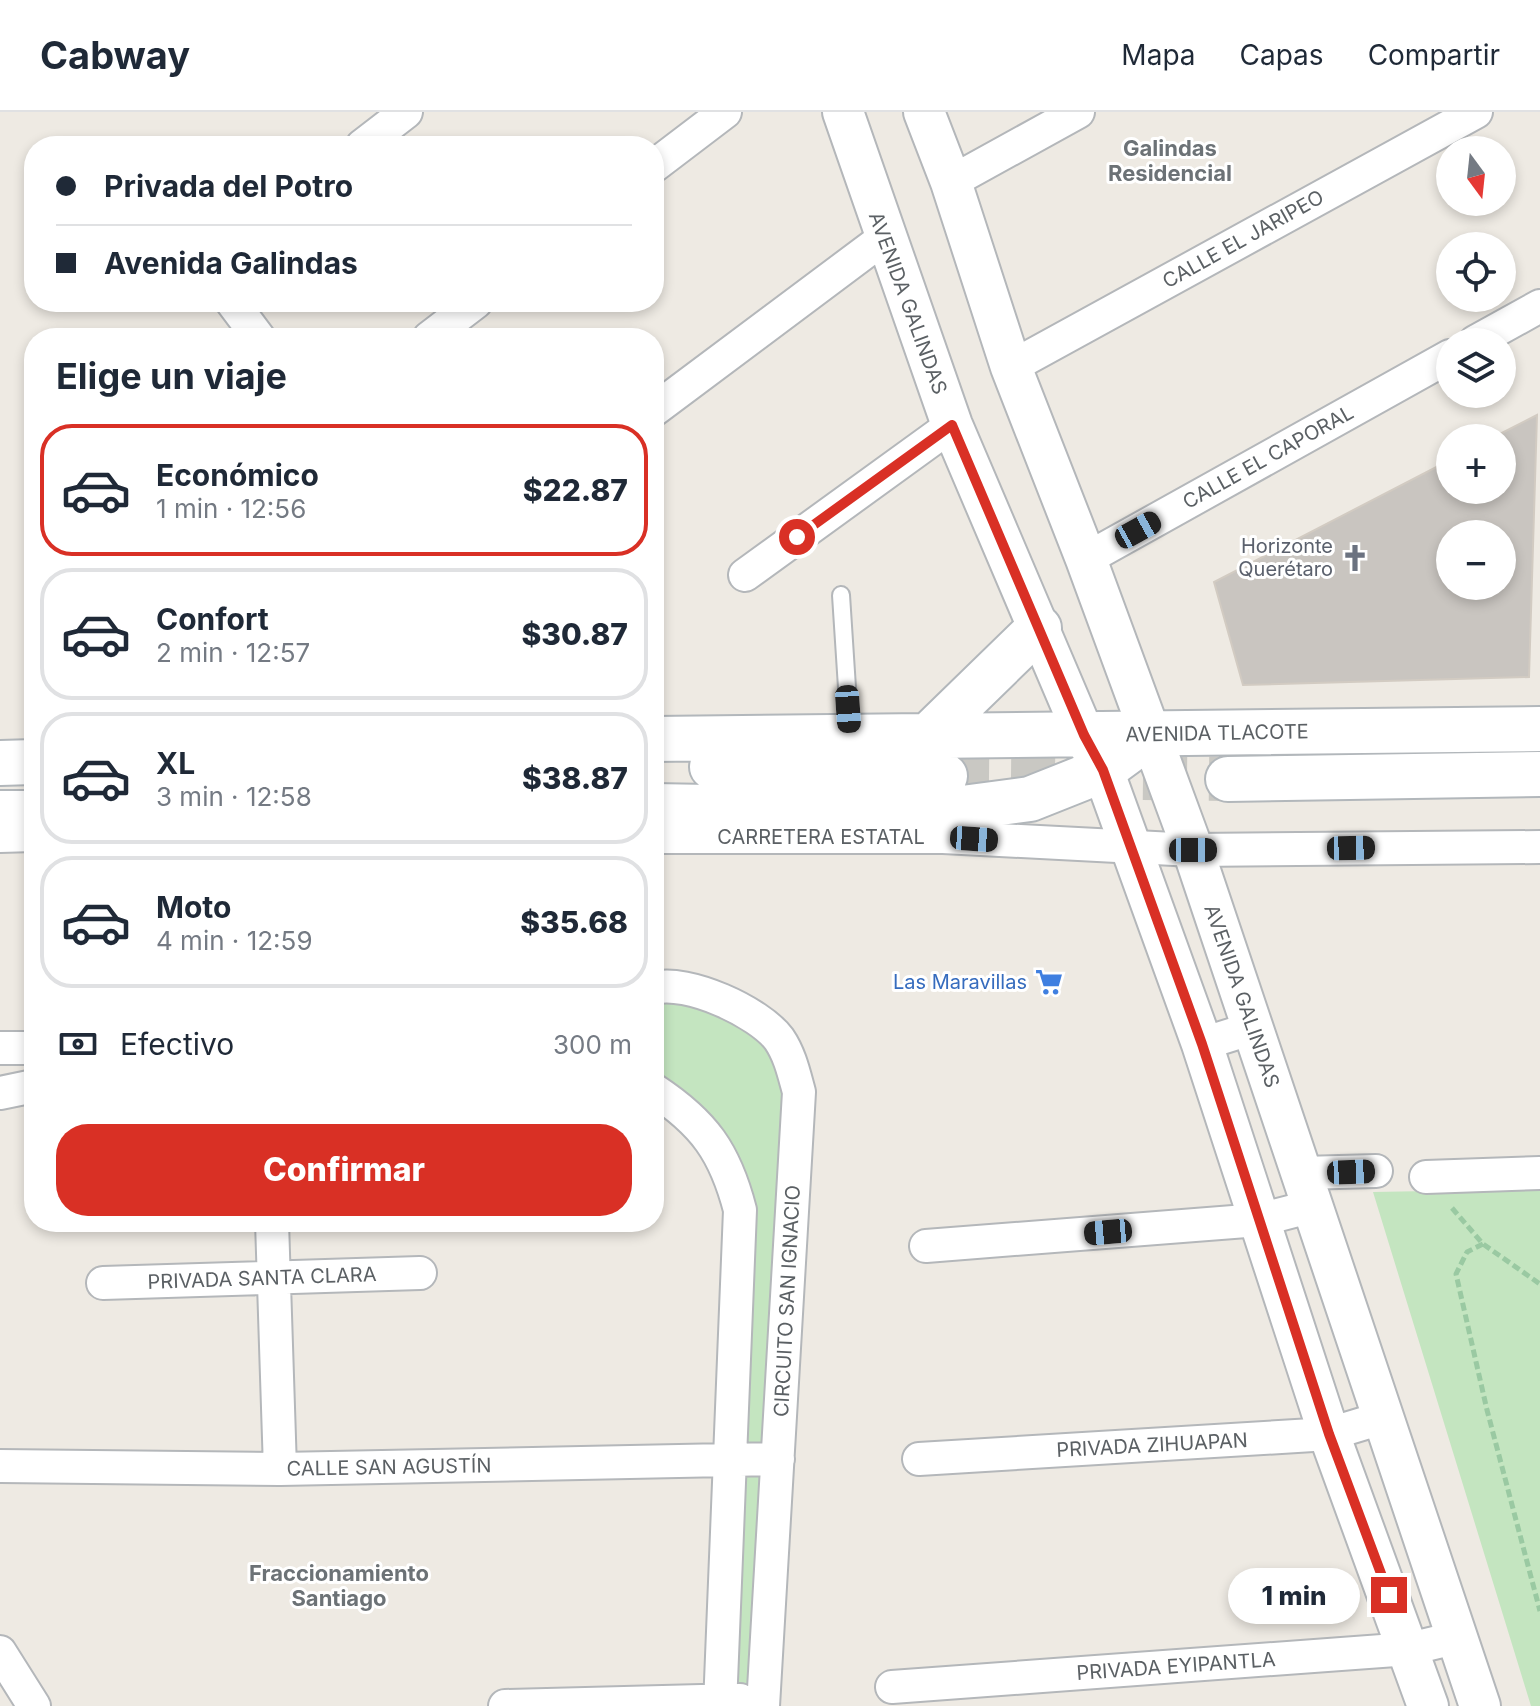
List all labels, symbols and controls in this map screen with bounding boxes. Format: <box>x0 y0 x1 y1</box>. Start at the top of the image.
text: Cabway <box>40 32 190 78</box>
text: Mapa <box>1121 38 1196 72</box>
text: Capas <box>1240 38 1324 72</box>
text: Compartir <box>1368 38 1500 72</box>
district label: Galindas Residencial <box>1108 135 1232 186</box>
north arrow <box>1436 136 1516 216</box>
map controls <box>1436 136 1516 600</box>
text: Privada del Potro <box>104 168 353 204</box>
street label: CALLE EL JARIPEO <box>1158 185 1328 293</box>
street label: AVENIDA GALINDAS <box>864 209 952 397</box>
button: locate <box>1436 232 1516 312</box>
text: Avenida Galindas <box>104 245 358 281</box>
button: layers <box>1436 328 1516 408</box>
text: Elige un viaje <box>56 354 287 398</box>
street label: CALLE EL CAPORAL <box>1179 400 1357 514</box>
button: + <box>1436 424 1516 504</box>
icon: car <box>60 454 132 526</box>
text: Económico <box>156 457 319 493</box>
text: $22.87 <box>523 472 628 508</box>
text: 1 min · 12:56 <box>156 493 306 524</box>
car <box>1111 508 1165 552</box>
route start <box>779 519 815 555</box>
button: − <box>1436 520 1516 600</box>
place label: Horizonte Querétaro <box>1238 534 1333 581</box>
church icon: Horizonte Querétaro <box>1340 543 1370 573</box>
icon: car <box>60 598 132 670</box>
text: Confort <box>156 601 269 637</box>
text: $30.87 <box>521 616 628 652</box>
text: 2 min · 12:57 <box>156 637 310 668</box>
car <box>834 684 862 734</box>
street label: AVENIDA TLACOTE <box>1125 719 1309 747</box>
icon: car <box>60 742 132 814</box>
text: XL <box>156 745 195 781</box>
text: $38.87 <box>522 760 628 796</box>
text: 3 min · 12:58 <box>156 781 312 812</box>
street label: CARRETERA ESTATAL <box>717 825 925 849</box>
car <box>949 825 999 853</box>
car <box>1327 836 1375 860</box>
car <box>1169 838 1217 862</box>
icon: car <box>60 886 132 958</box>
text: Moto <box>156 889 231 925</box>
street label: AVENIDA GALINDAS <box>1199 901 1285 1091</box>
text: $35.68 <box>520 904 628 940</box>
text: 4 min · 12:59 <box>156 925 313 956</box>
supermarket icon: Las Maravillas <box>1034 967 1064 997</box>
place label: Las Maravillas <box>893 970 1027 994</box>
icon: cash <box>56 1022 100 1066</box>
text: Efectivo <box>120 1026 234 1062</box>
text: 300 m <box>553 1029 632 1060</box>
button: Confirmar <box>56 1124 632 1216</box>
car <box>1327 1159 1375 1185</box>
street label: CIRCUITO SAN IGNACIO <box>769 1185 805 1417</box>
car <box>1083 1218 1133 1246</box>
street label: PRIVADA SANTA CLARA <box>147 1262 377 1294</box>
street label: PRIVADA ZIHUAPAN <box>1056 1428 1248 1462</box>
street label: CALLE SAN AGUSTÍN <box>286 1452 492 1481</box>
district label: Fraccionamiento Santiago <box>249 1560 429 1611</box>
callout: 1 min <box>1229 1567 1361 1623</box>
route end <box>1371 1577 1407 1613</box>
text: 1 min <box>1261 1580 1327 1611</box>
street label: PRIVADA EYIPANTLA <box>1076 1647 1277 1685</box>

